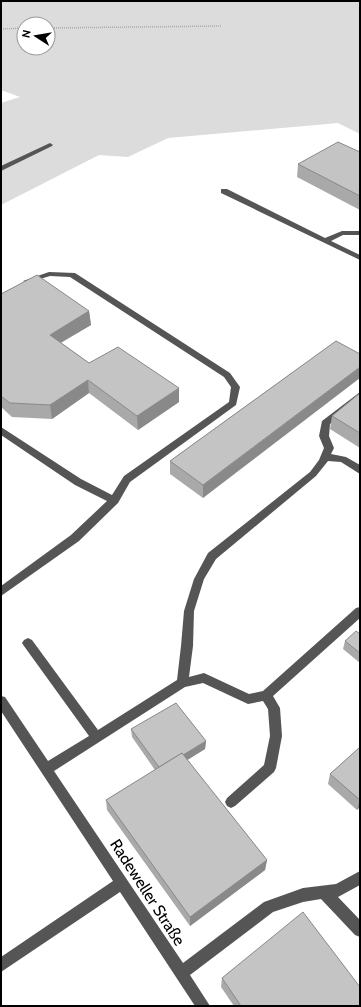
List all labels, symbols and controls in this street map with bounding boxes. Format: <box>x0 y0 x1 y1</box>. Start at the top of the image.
north arrow <box>16 16 56 56</box>
text: N <box>19 29 34 39</box>
street label: Radeweller Straße <box>106 836 189 949</box>

